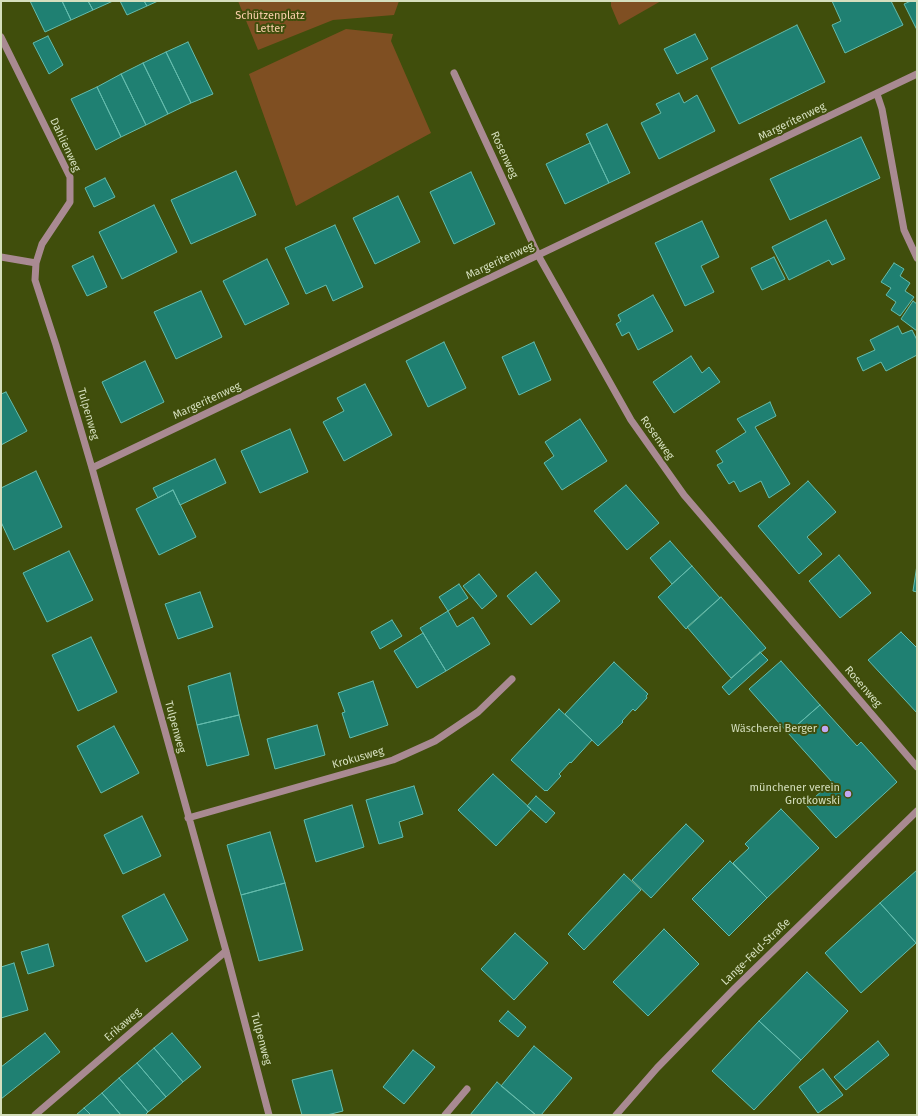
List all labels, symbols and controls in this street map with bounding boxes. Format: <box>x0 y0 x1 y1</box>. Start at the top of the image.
park label: Schützenplatz Letter <box>235 9 305 35</box>
street label: Margeritenweg <box>756 100 828 144</box>
street label: Dahlienweg <box>47 116 83 174</box>
street label: Rosenweg <box>487 130 521 180</box>
street label: Margeritenweg <box>464 240 536 282</box>
street label: Margeritenweg <box>171 380 243 422</box>
street label: Tulpenweg <box>74 386 102 442</box>
street label: Rosenweg <box>637 414 677 462</box>
street label: Rosenweg <box>842 664 884 710</box>
street label: Tulpenweg <box>162 699 188 755</box>
place label: Wäscherei Berger <box>731 722 817 736</box>
marker: Wäscherei Berger <box>820 724 830 734</box>
street label: Krokusweg <box>330 744 386 772</box>
place label: münchener verein Grotkowski <box>750 781 840 807</box>
marker: münchener verein Grotkowski <box>843 789 853 799</box>
street label: Lange-Feld-Straße <box>719 916 793 988</box>
street label: Erikaweg <box>102 1006 144 1044</box>
street label: Tulpenweg <box>248 1011 274 1067</box>

